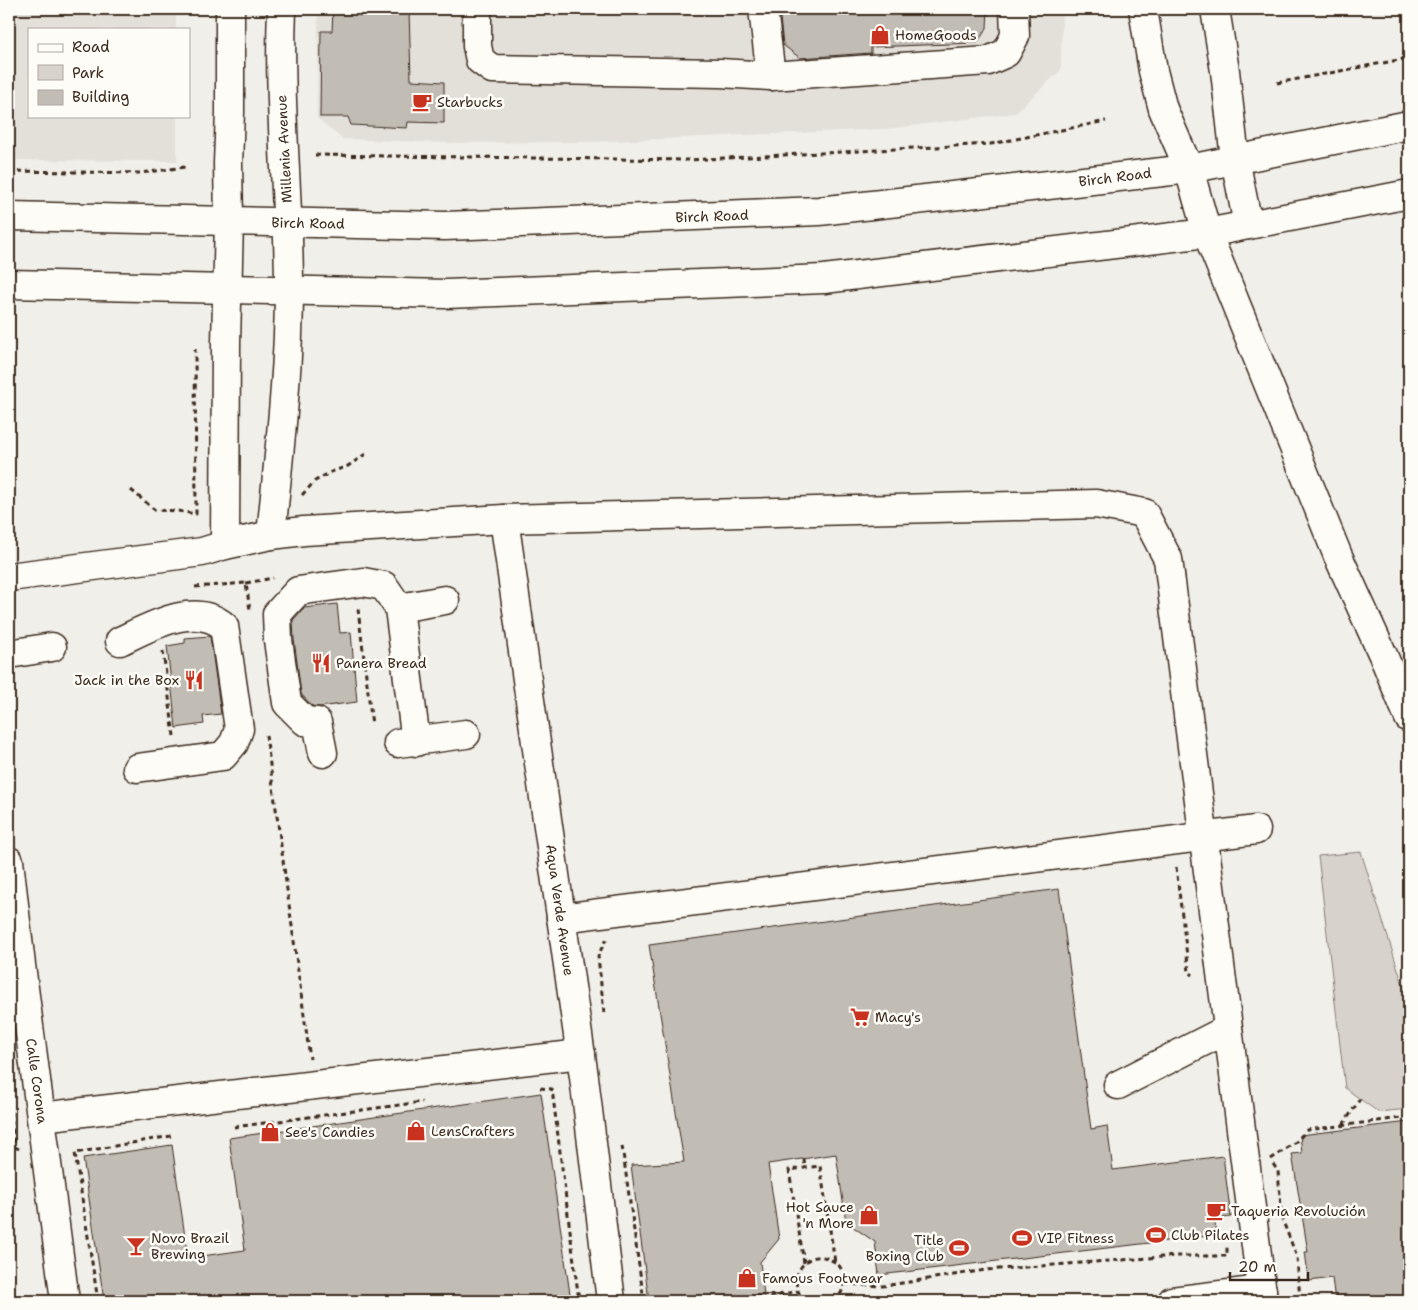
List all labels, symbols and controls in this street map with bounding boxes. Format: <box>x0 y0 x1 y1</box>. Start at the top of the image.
shop icon: HomeGoods <box>869 24 891 46</box>
place label: HomeGoods <box>895 26 977 44</box>
legend <box>28 28 190 118</box>
text: Road <box>72 37 110 57</box>
text: Park <box>72 63 104 83</box>
text: Building <box>72 87 129 107</box>
cafe icon: Starbucks <box>411 91 433 113</box>
place label: Starbucks <box>437 93 503 111</box>
street label: Millenia Avenue <box>272 94 296 204</box>
street label: Birch Road <box>1077 164 1153 190</box>
street label: Birch Road <box>675 206 749 226</box>
street label: Birch Road <box>271 213 345 233</box>
restaurant icon: Panera Bread <box>310 652 332 674</box>
place label: Panera Bread <box>336 654 427 672</box>
restaurant icon: Jack in the Box <box>183 669 205 691</box>
place label: Jack in the Box <box>74 671 179 689</box>
street label: Aqua Verde Avenue <box>542 843 578 977</box>
supermarket icon: Macy's <box>849 1006 871 1028</box>
place label: Macy's <box>875 1008 921 1026</box>
street label: Calle Corona <box>22 1037 52 1125</box>
shop icon: LensCrafters <box>405 1120 427 1142</box>
shop icon: See's Candies <box>259 1121 281 1143</box>
place label: LensCrafters <box>431 1122 515 1140</box>
place label: See's Candies <box>285 1123 375 1141</box>
place label: Hot Sauce 'n More <box>786 1198 854 1232</box>
cafe icon: Taqueria Revolución <box>1205 1200 1227 1222</box>
place label: Taqueria Revolución <box>1231 1202 1366 1220</box>
shop icon: Hot Sauce 'n More <box>858 1204 880 1226</box>
sports icon: Club Pilates <box>1145 1224 1167 1246</box>
place label: Club Pilates <box>1171 1226 1250 1244</box>
sports icon: VIP Fitness <box>1011 1227 1033 1249</box>
place label: Novo Brazil Brewing <box>151 1229 230 1263</box>
place label: VIP Fitness <box>1037 1229 1114 1247</box>
place label: Title Boxing Club <box>866 1231 944 1265</box>
bar icon: Novo Brazil Brewing <box>125 1235 147 1257</box>
sports icon: Title Boxing Club <box>948 1237 970 1259</box>
scale bar <box>1230 1250 1308 1282</box>
text: 20 m <box>1238 1257 1277 1277</box>
shop icon: Famous Footwear <box>736 1267 758 1289</box>
place label: Famous Footwear <box>762 1269 883 1287</box>

